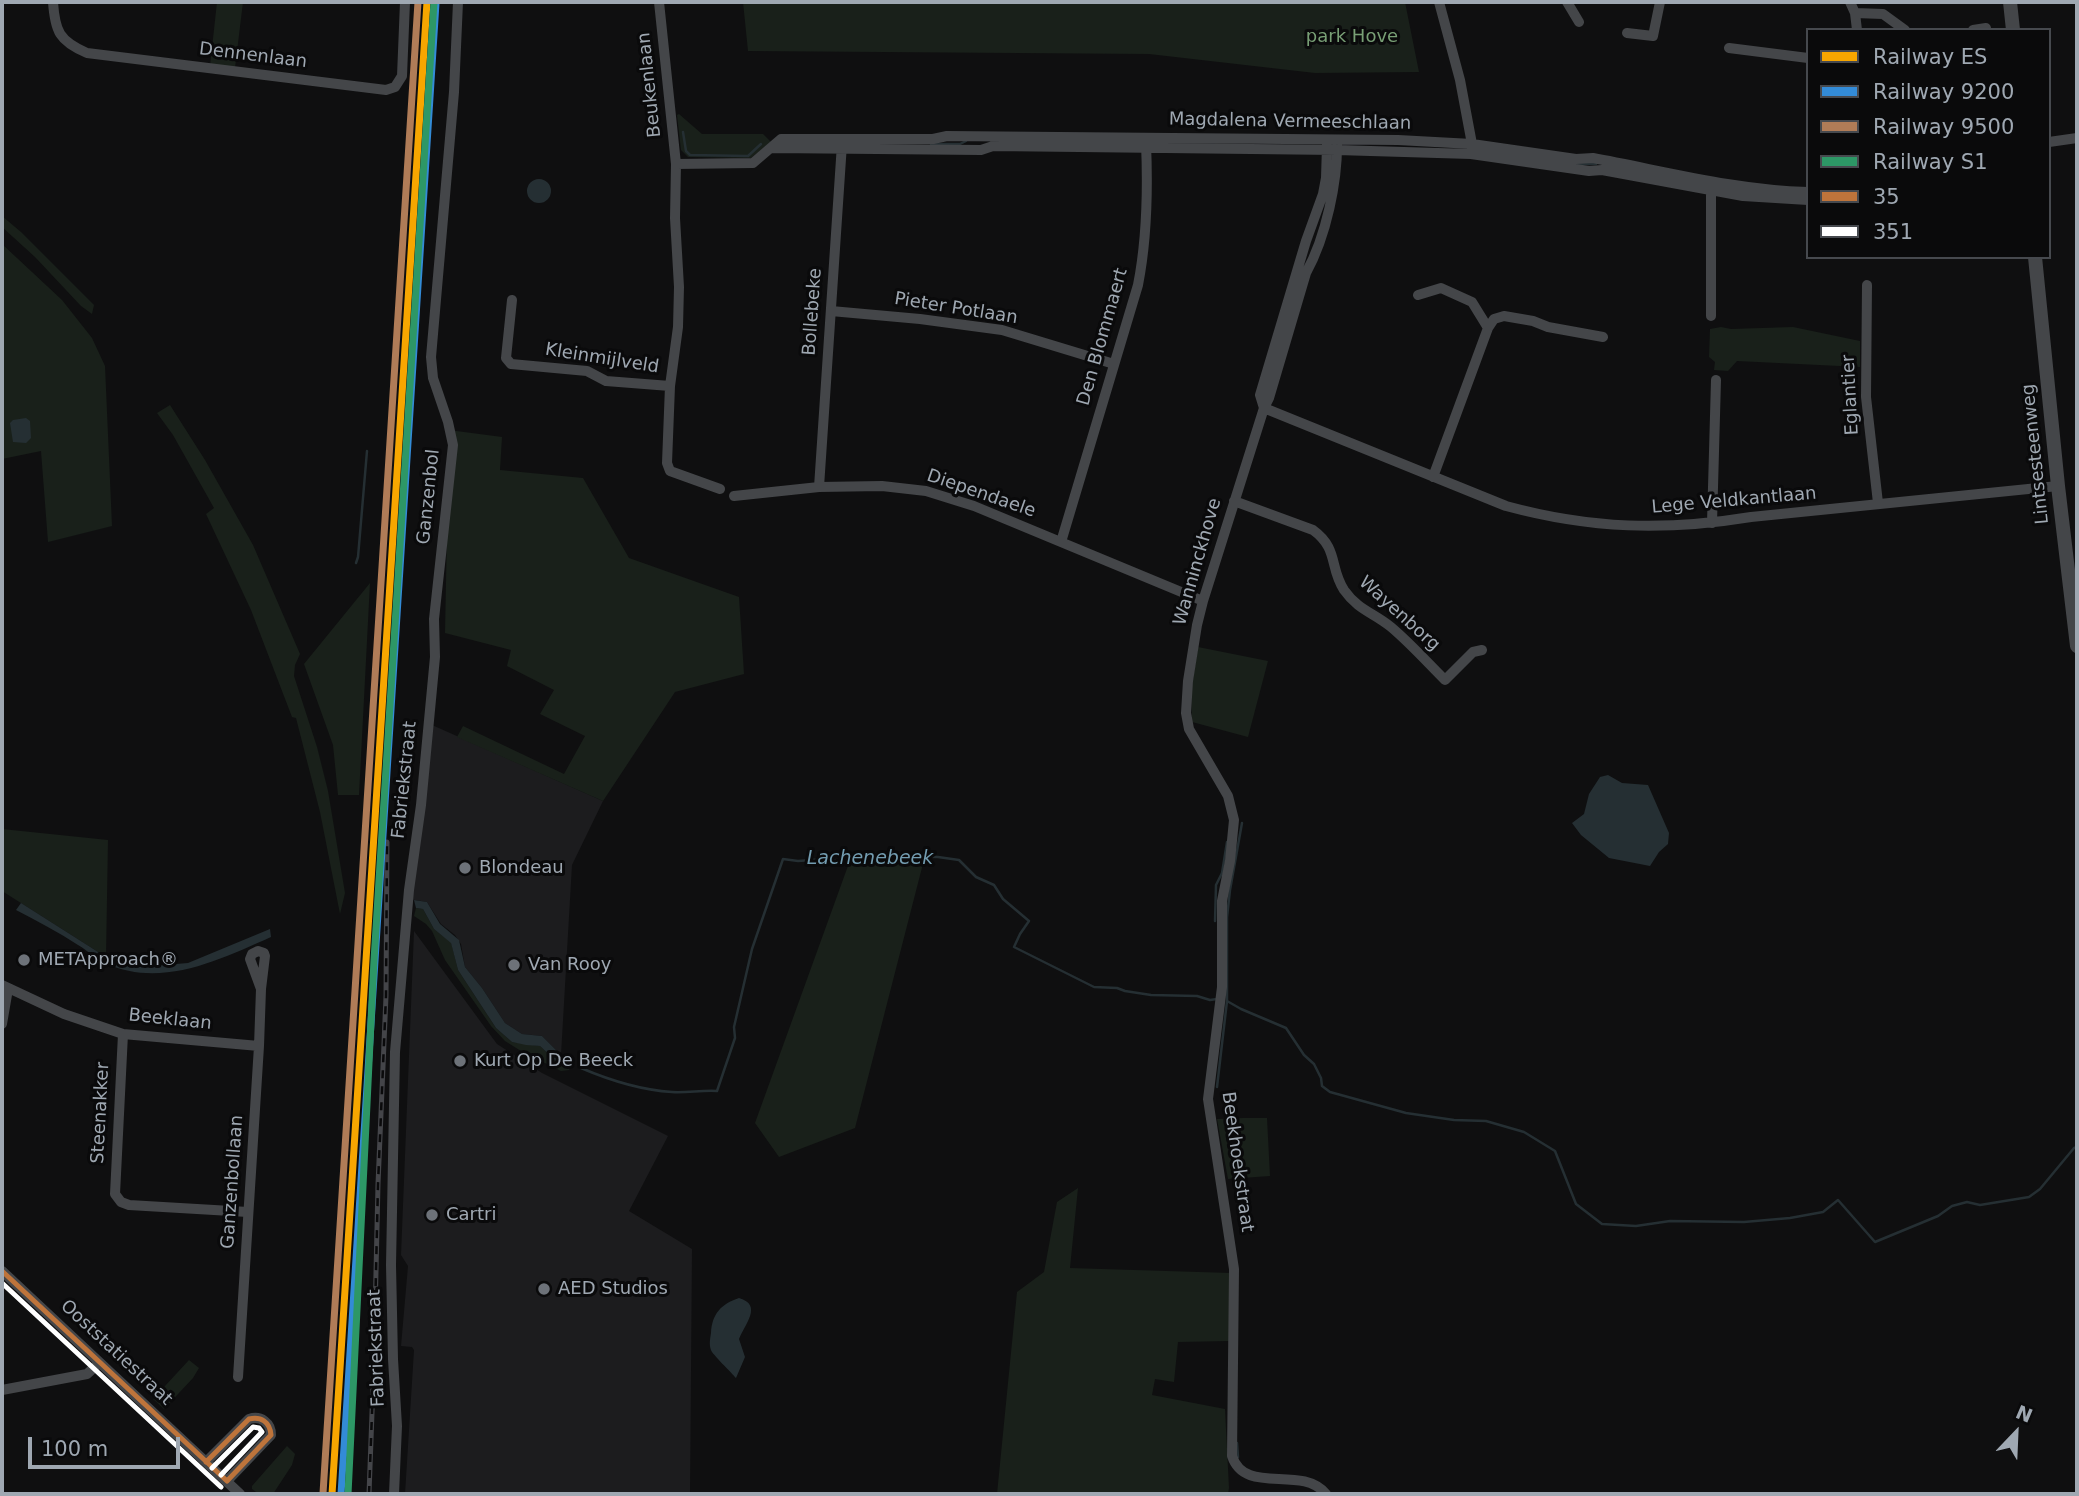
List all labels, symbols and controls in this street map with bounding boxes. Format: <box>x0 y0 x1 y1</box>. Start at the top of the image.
park label: park Hove <box>1306 26 1398 48</box>
legend <box>1806 28 2051 259</box>
street label: Beukenlaan <box>634 31 666 139</box>
street label: Dennenlaan <box>198 39 308 73</box>
text: Railway ES <box>1873 45 1987 69</box>
text: Railway 9200 <box>1873 80 2014 104</box>
street label: Magdalena Vermeeschlaan <box>1169 109 1411 135</box>
text: Railway 9500 <box>1873 115 2014 139</box>
text: Railway S1 <box>1873 150 1988 174</box>
text: 35 <box>1873 185 1900 209</box>
text: 351 <box>1873 220 1913 244</box>
street label: Den Blommaert <box>1073 266 1133 408</box>
street label: Bollebeke <box>799 267 827 357</box>
street label: Pieter Potlaan <box>893 289 1019 329</box>
street label: Kleinmijlveld <box>544 339 660 379</box>
street label: Eglantier <box>1838 354 1864 436</box>
street label: Lintsesteenweg <box>2018 383 2054 525</box>
street label: Ganzenbol <box>413 448 445 546</box>
street label: Diependaele <box>924 465 1038 523</box>
street label: Lege Veldkantlaan <box>1651 483 1817 519</box>
street label: Wanninckhove <box>1170 496 1226 628</box>
street label: Wayenborg <box>1354 572 1444 656</box>
street label: Fabriekstraat <box>388 720 422 840</box>
water label: Lachenebeek <box>807 848 933 870</box>
place label: Blondeau <box>479 857 564 879</box>
marker: Blondeau <box>457 860 473 876</box>
place label: METApproach® <box>38 949 178 971</box>
marker: METApproach® <box>16 952 32 968</box>
place label: Van Rooy <box>528 954 611 976</box>
marker: Van Rooy <box>506 957 522 973</box>
street label: Beeklaan <box>127 1005 213 1035</box>
place label: Kurt Op De Beeck <box>474 1050 633 1072</box>
marker: Kurt Op De Beeck <box>452 1053 468 1069</box>
street label: Steenakker <box>88 1062 114 1164</box>
street label: Beekhoekstraat <box>1216 1090 1258 1234</box>
street label: Ganzenbollaan <box>218 1114 248 1250</box>
place label: Cartri <box>446 1204 496 1226</box>
marker: Cartri <box>424 1207 440 1223</box>
place label: AED Studios <box>558 1278 668 1300</box>
marker: AED Studios <box>536 1281 552 1297</box>
street label: Fabriekstraat <box>364 1289 390 1407</box>
street label: Ooststatiestraat <box>56 1296 176 1410</box>
north arrow <box>1981 1398 2051 1468</box>
text: N <box>2013 1400 2036 1427</box>
scale bar <box>32 1422 184 1466</box>
text: 100 m <box>41 1437 108 1461</box>

